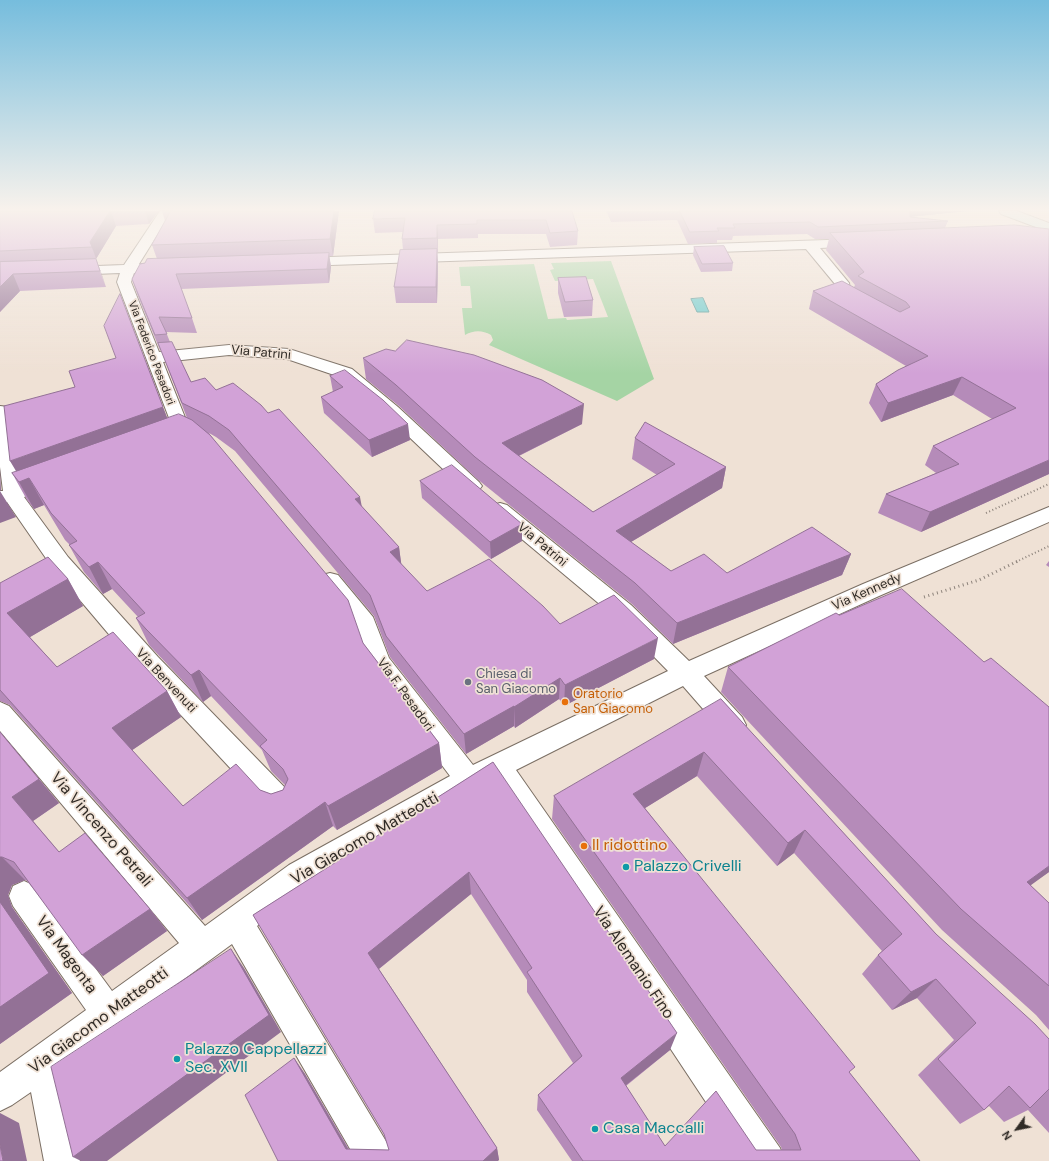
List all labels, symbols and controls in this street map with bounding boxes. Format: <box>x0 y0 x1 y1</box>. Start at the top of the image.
street label: Via Federico Pesadori <box>125 299 177 407</box>
street label: Via Patrini <box>230 343 292 363</box>
street label: Via Patrini <box>514 520 570 570</box>
street label: Via Kennedy <box>830 570 904 614</box>
street label: Via Benvenuti <box>132 646 200 716</box>
street label: Via F. Pesadori <box>373 655 437 735</box>
place label: Chiesa di San Giacomo <box>476 667 556 698</box>
marker: Chiesa di San Giacomo <box>463 677 473 687</box>
place label: Oratorio San Giacomo <box>573 687 653 718</box>
marker: Oratorio San Giacomo <box>560 697 570 707</box>
street label: Via Vincenzo Petrali <box>46 769 156 891</box>
street label: Via Giacomo Matteotti <box>288 789 442 889</box>
place label: Il ridottino <box>592 836 668 856</box>
marker: Il ridottino <box>579 841 589 851</box>
place label: Palazzo Crivelli <box>634 857 742 877</box>
marker: Palazzo Crivelli <box>621 862 631 872</box>
street label: Via Alemanio Fino <box>588 903 678 1023</box>
street label: Via Magenta <box>31 912 101 998</box>
street label: Via Giacomo Matteotti <box>26 964 172 1078</box>
place label: Palazzo Cappellazzi Sec. XVII <box>185 1040 327 1078</box>
marker: Palazzo Cappellazzi Sec. XVII <box>172 1054 182 1064</box>
north arrow <box>997 1109 1037 1149</box>
place label: Casa Maccalli <box>603 1119 704 1139</box>
marker: Casa Maccalli <box>590 1124 600 1134</box>
text: N <box>999 1128 1015 1143</box>

